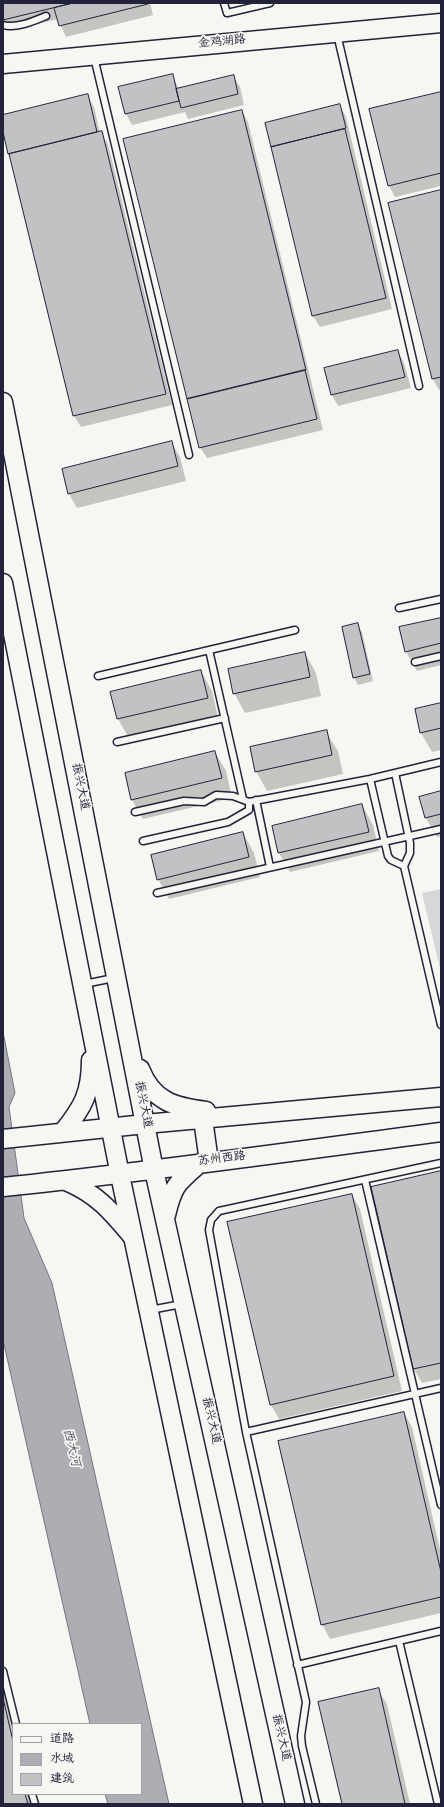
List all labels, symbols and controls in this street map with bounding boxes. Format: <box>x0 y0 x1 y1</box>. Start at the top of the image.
street label: 金鸡湖路 <box>197 34 247 52</box>
street label: 振兴大道 <box>67 762 91 812</box>
street label: 振兴大道 <box>130 1080 154 1130</box>
street label: 苏州西路 <box>197 1150 247 1170</box>
street label: 振兴大道 <box>198 1396 222 1446</box>
water label: 西大河 <box>58 1427 82 1469</box>
street label: 振兴大道 <box>268 1713 292 1763</box>
legend <box>12 1723 142 1795</box>
text: 道路 <box>50 1731 74 1748</box>
text: 水域 <box>50 1751 74 1768</box>
text: 建筑 <box>50 1771 74 1788</box>

